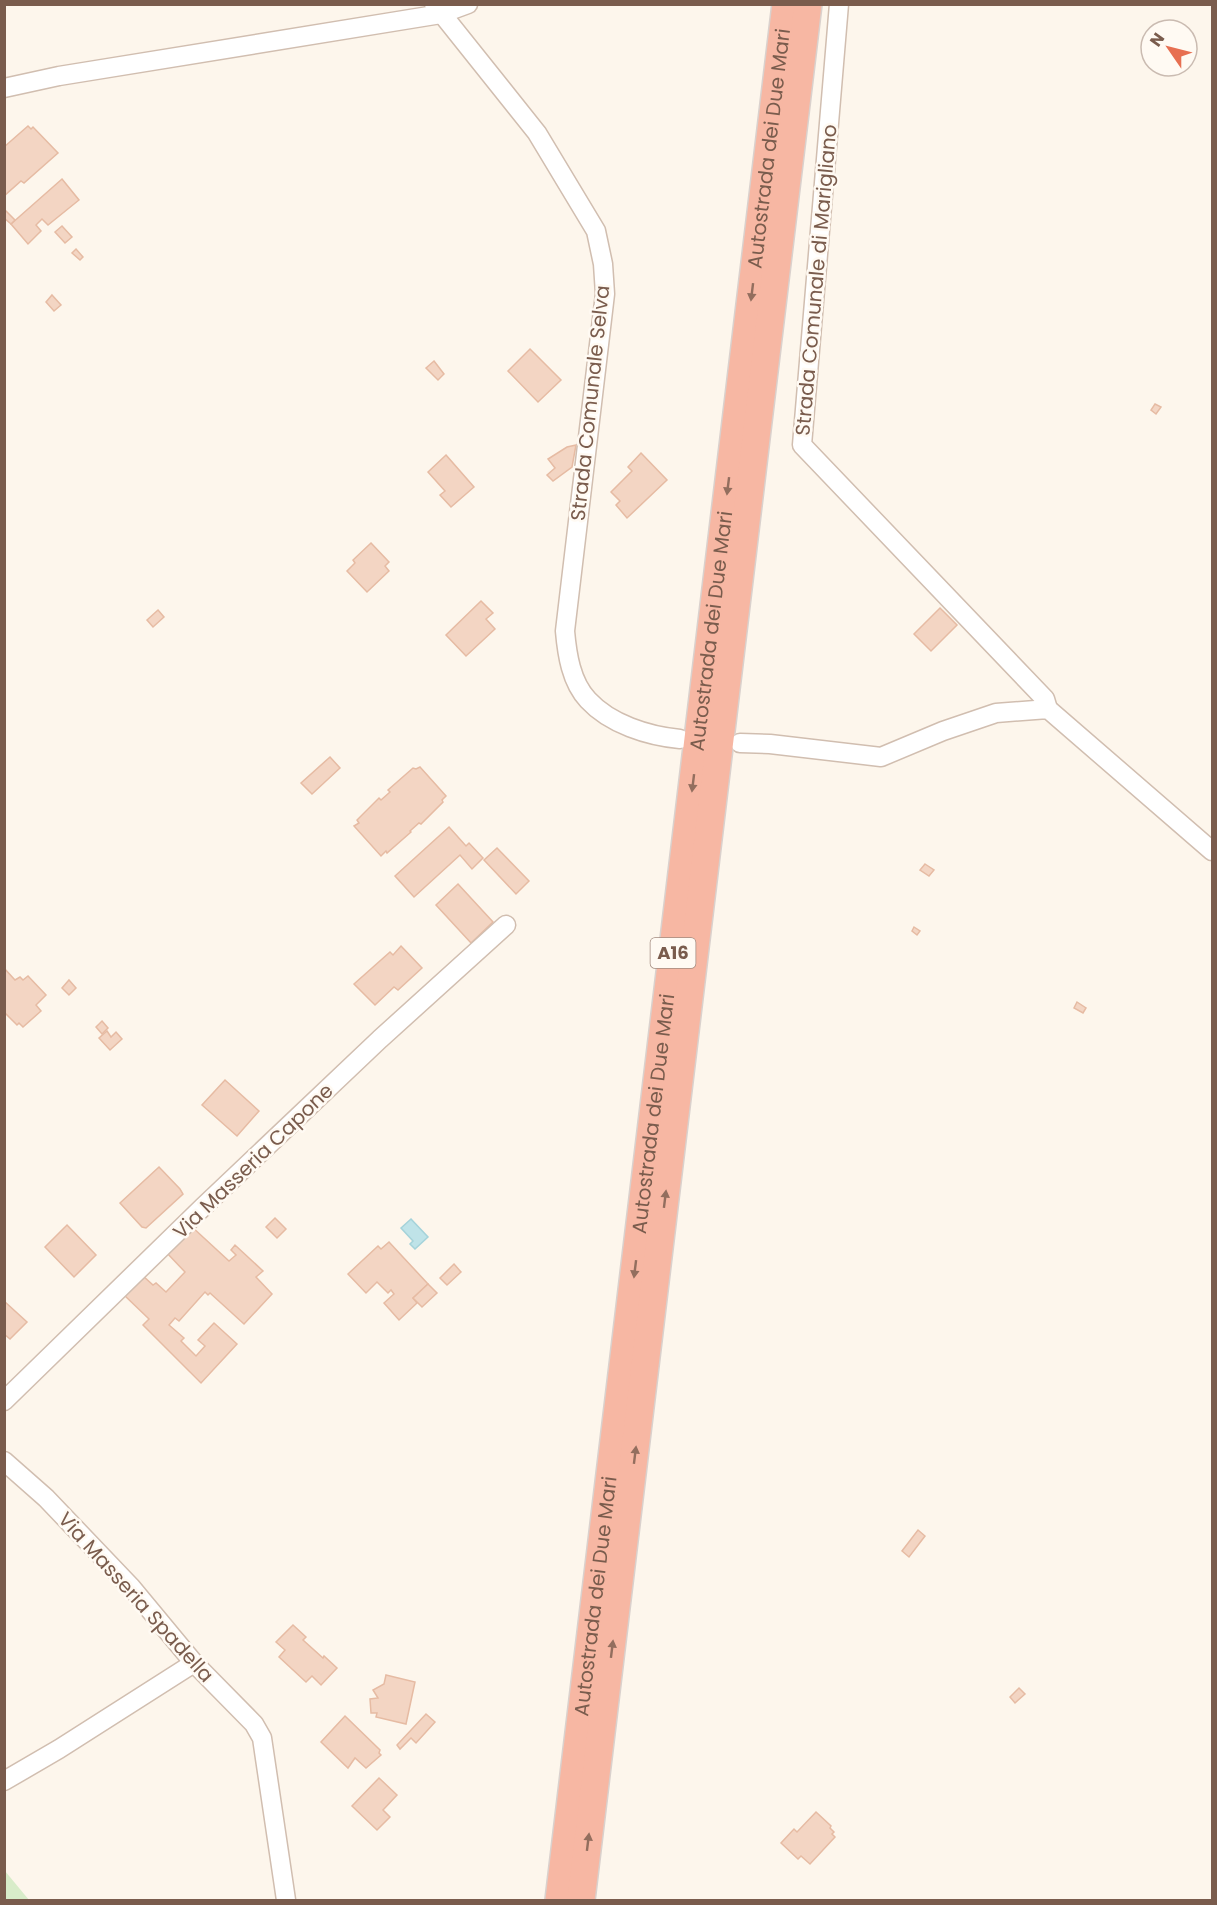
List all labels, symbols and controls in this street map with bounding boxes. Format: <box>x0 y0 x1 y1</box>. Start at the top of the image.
north arrow <box>1139 18 1199 78</box>
street label: Autostrada dei Due Mari <box>740 27 797 270</box>
text: N <box>1144 28 1170 51</box>
street label: Strada Comunale di Marigliano <box>788 123 844 437</box>
one-way arrow <box>747 283 756 302</box>
street label: Strada Comunale Selva <box>564 284 616 522</box>
one-way arrow <box>724 476 733 495</box>
street label: Autostrada dei Due Mari <box>683 509 739 753</box>
one-way arrow <box>688 774 697 793</box>
road number: A16 <box>650 938 696 968</box>
street label: Autostrada dei Due Mari <box>625 992 681 1235</box>
street label: Via Masseria Capone <box>167 1077 339 1245</box>
one-way arrow <box>661 1189 670 1208</box>
one-way arrow <box>630 1260 639 1279</box>
one-way arrow <box>630 1446 640 1465</box>
street label: Autostrada dei Due Mari <box>567 1475 624 1718</box>
street label: Via Masseria Spadella <box>52 1506 220 1688</box>
one-way arrow <box>607 1639 616 1658</box>
one-way arrow <box>584 1833 593 1852</box>

